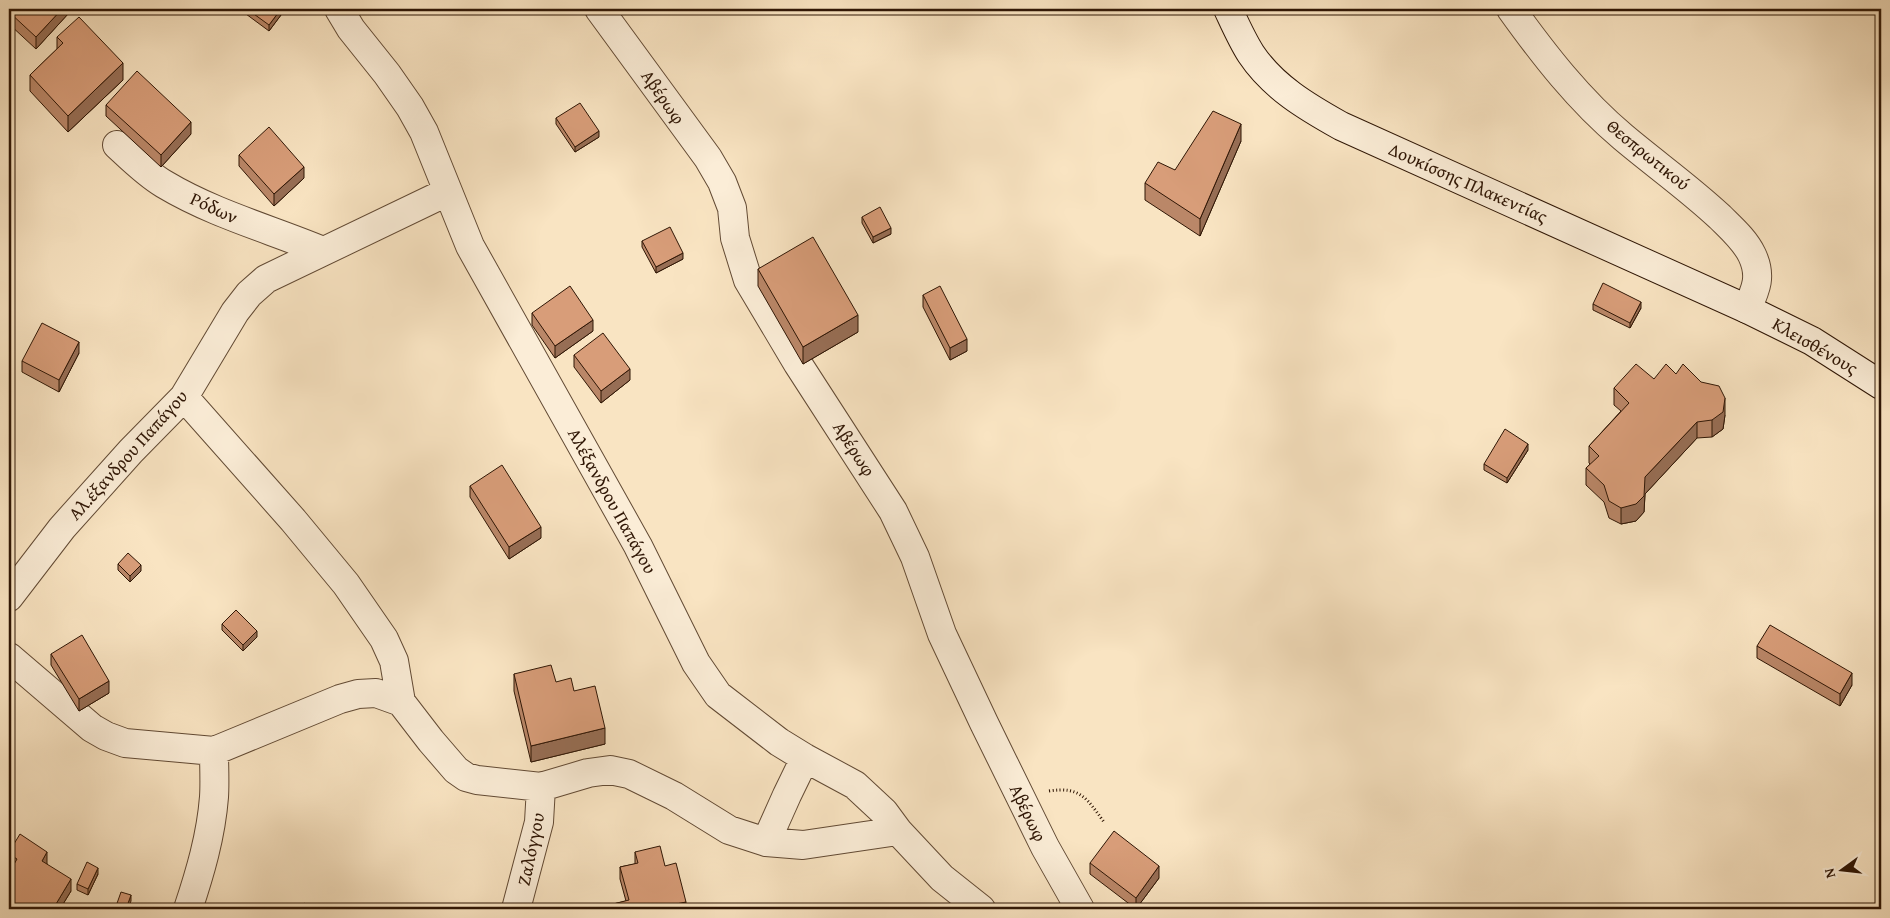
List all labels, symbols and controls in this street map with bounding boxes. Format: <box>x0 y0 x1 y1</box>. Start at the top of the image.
street label: Αβέρωφ <box>635 64 692 130</box>
street label: Θεσπρωτικού <box>1601 113 1696 197</box>
street label: Δουκίσσης Πλακεντίας <box>1385 135 1552 230</box>
street label: Ρόδων <box>186 185 242 230</box>
street label: Κλεισθένους <box>1767 310 1863 381</box>
street label: Αλ.έξανδρου Παπάγου <box>62 383 194 526</box>
street label: Αβέρωφ <box>826 416 883 482</box>
street label: Αλέξανδρου Παπάγου <box>561 423 664 579</box>
street label: Αβέρωφ <box>1003 779 1054 846</box>
street label: Ζαλόγγου <box>510 810 551 888</box>
north arrow <box>1818 846 1868 896</box>
text: N <box>1818 866 1840 880</box>

